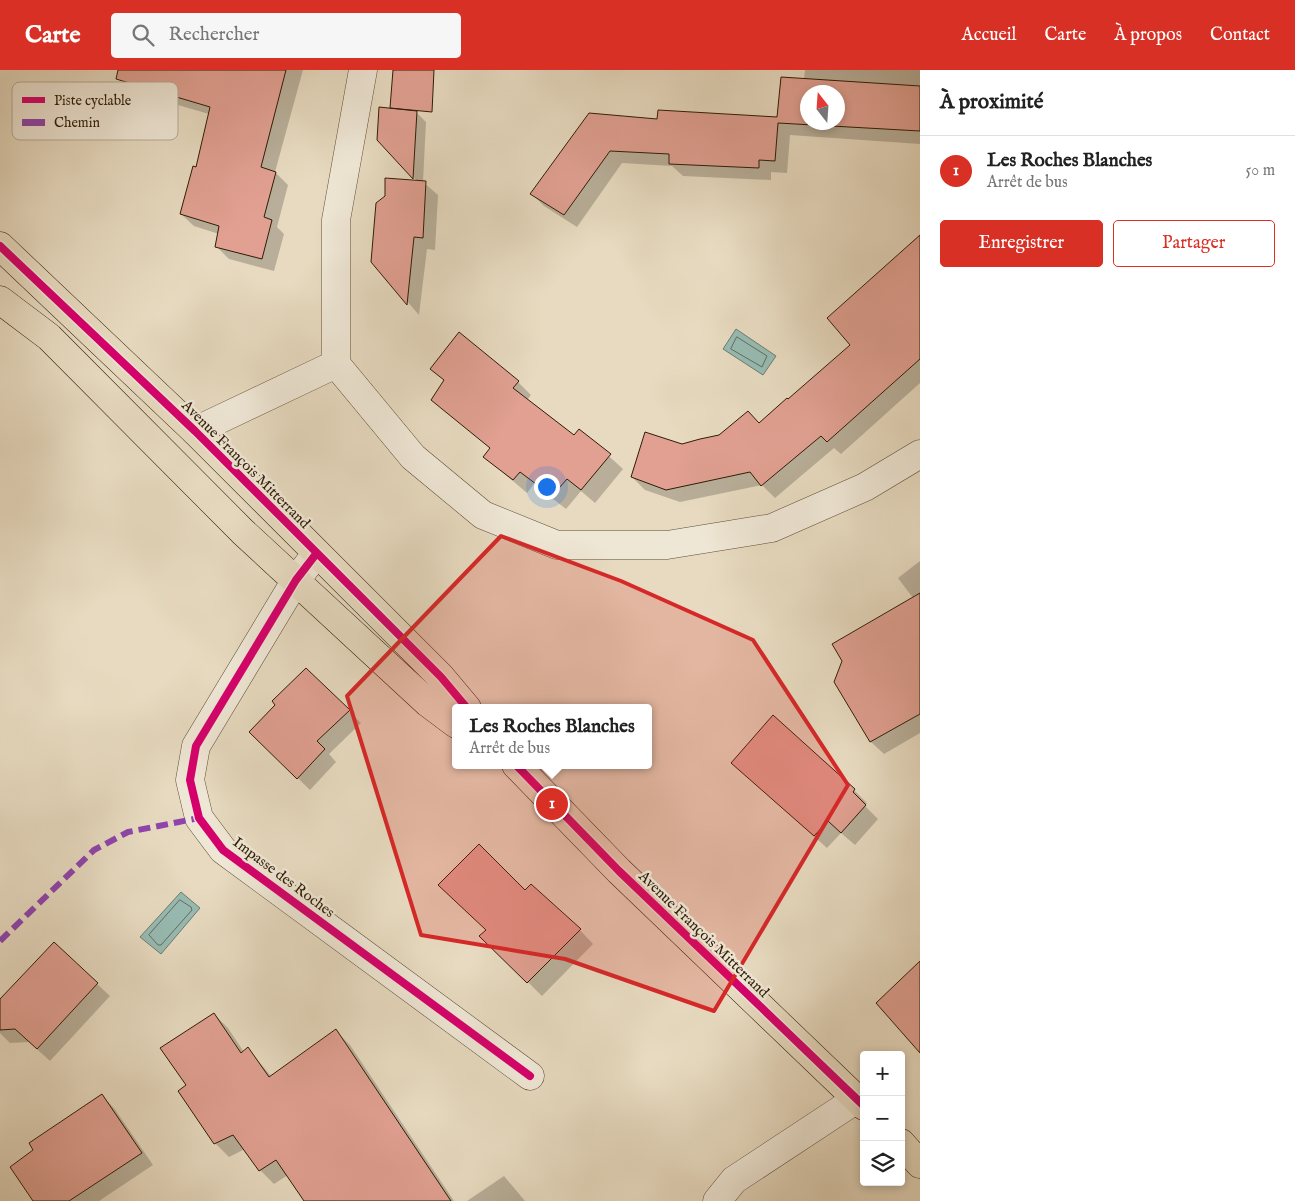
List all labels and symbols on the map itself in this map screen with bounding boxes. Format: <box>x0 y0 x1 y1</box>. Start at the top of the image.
legend <box>12 82 178 140</box>
north arrow <box>800 85 845 130</box>
text: Piste cyclable <box>54 92 132 110</box>
text: Chemin <box>54 114 100 132</box>
street label: Avenue François Mitterrand <box>177 395 315 533</box>
your location <box>534 474 560 500</box>
pin: 1 <box>536 785 568 823</box>
street label: Impasse des Roches <box>229 833 338 922</box>
street label: Avenue François Mitterrand <box>634 866 774 1002</box>

